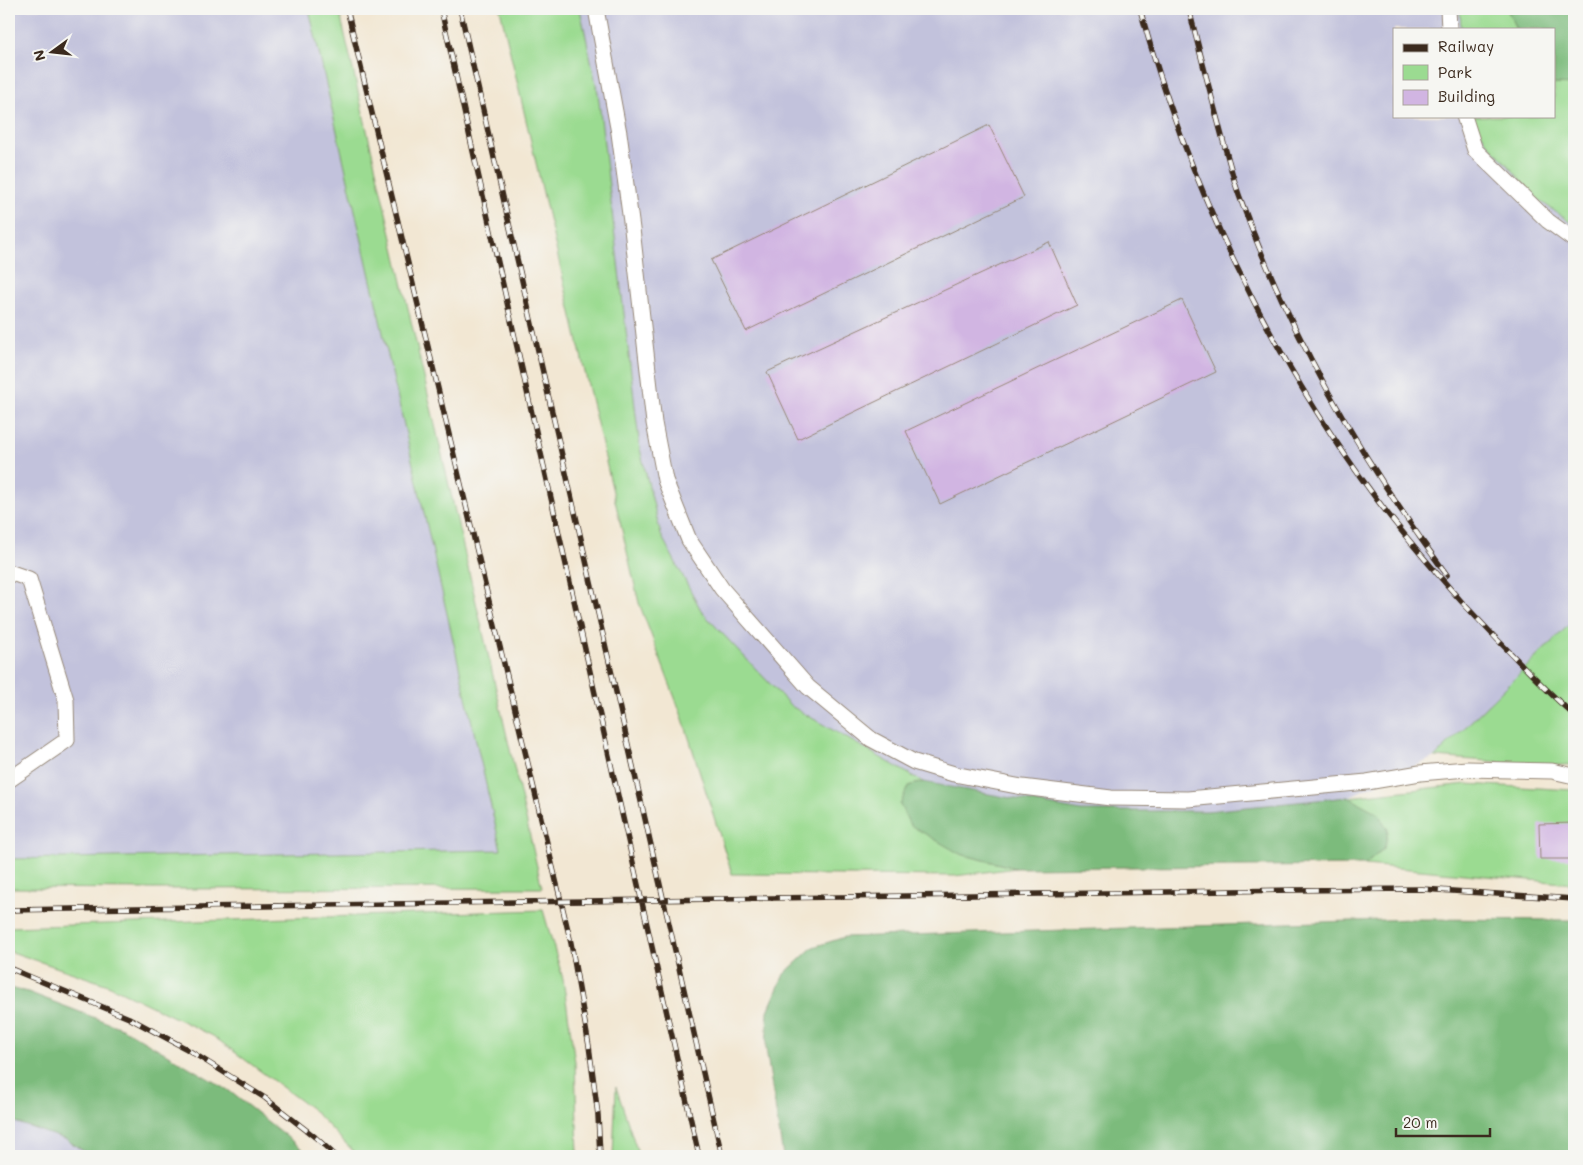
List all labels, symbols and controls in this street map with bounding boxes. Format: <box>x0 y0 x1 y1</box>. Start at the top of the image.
north arrow <box>28 28 78 78</box>
legend <box>1393 28 1556 118</box>
text: Railway <box>1438 36 1494 56</box>
text: N <box>28 48 50 63</box>
text: Park <box>1438 62 1472 82</box>
text: Building <box>1438 86 1495 106</box>
scale bar <box>1396 1105 1489 1137</box>
text: 20 m <box>1403 1112 1437 1132</box>

